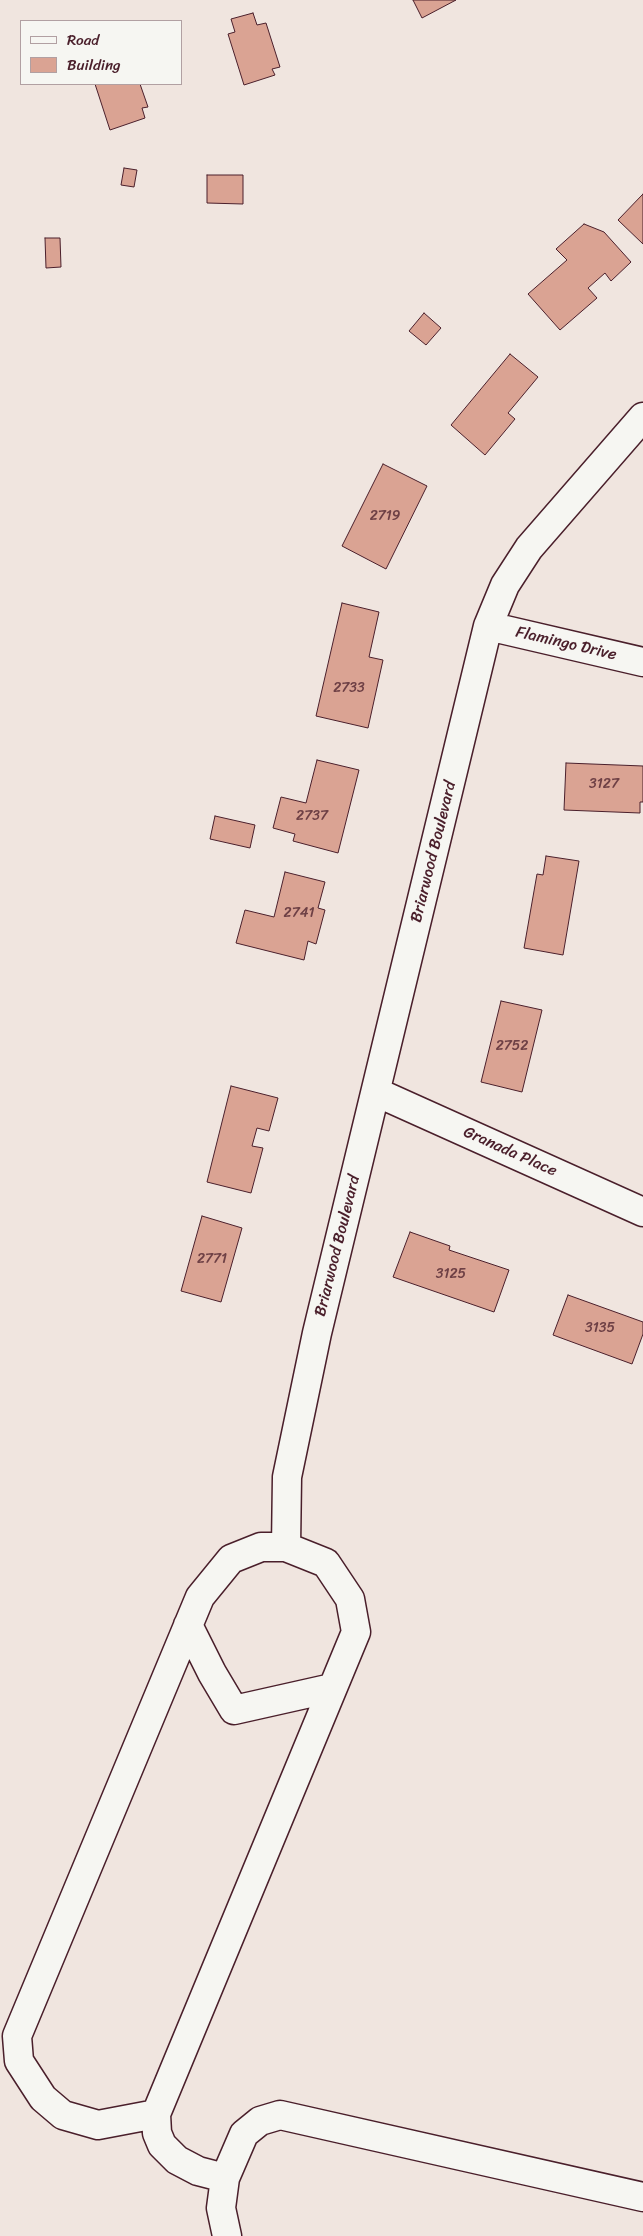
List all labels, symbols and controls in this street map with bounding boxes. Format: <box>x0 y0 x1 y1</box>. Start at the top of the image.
legend <box>20 20 182 85</box>
text: Road <box>67 27 99 53</box>
text: Building <box>67 52 121 78</box>
house number: 2719 <box>370 508 400 524</box>
street label: Flamingo Drive <box>514 623 618 665</box>
house number: 2733 <box>333 680 365 696</box>
house number: 3127 <box>589 776 619 792</box>
street label: Briarwood Boulevard <box>407 779 461 925</box>
house number: 2737 <box>296 808 328 824</box>
house number: 2741 <box>284 905 314 921</box>
house number: 2752 <box>496 1038 528 1054</box>
street label: Granada Place <box>460 1123 560 1181</box>
street label: Briarwood Boulevard <box>311 1173 365 1319</box>
house number: 2771 <box>197 1251 227 1267</box>
house number: 3125 <box>436 1266 466 1282</box>
house number: 3135 <box>585 1320 615 1336</box>

